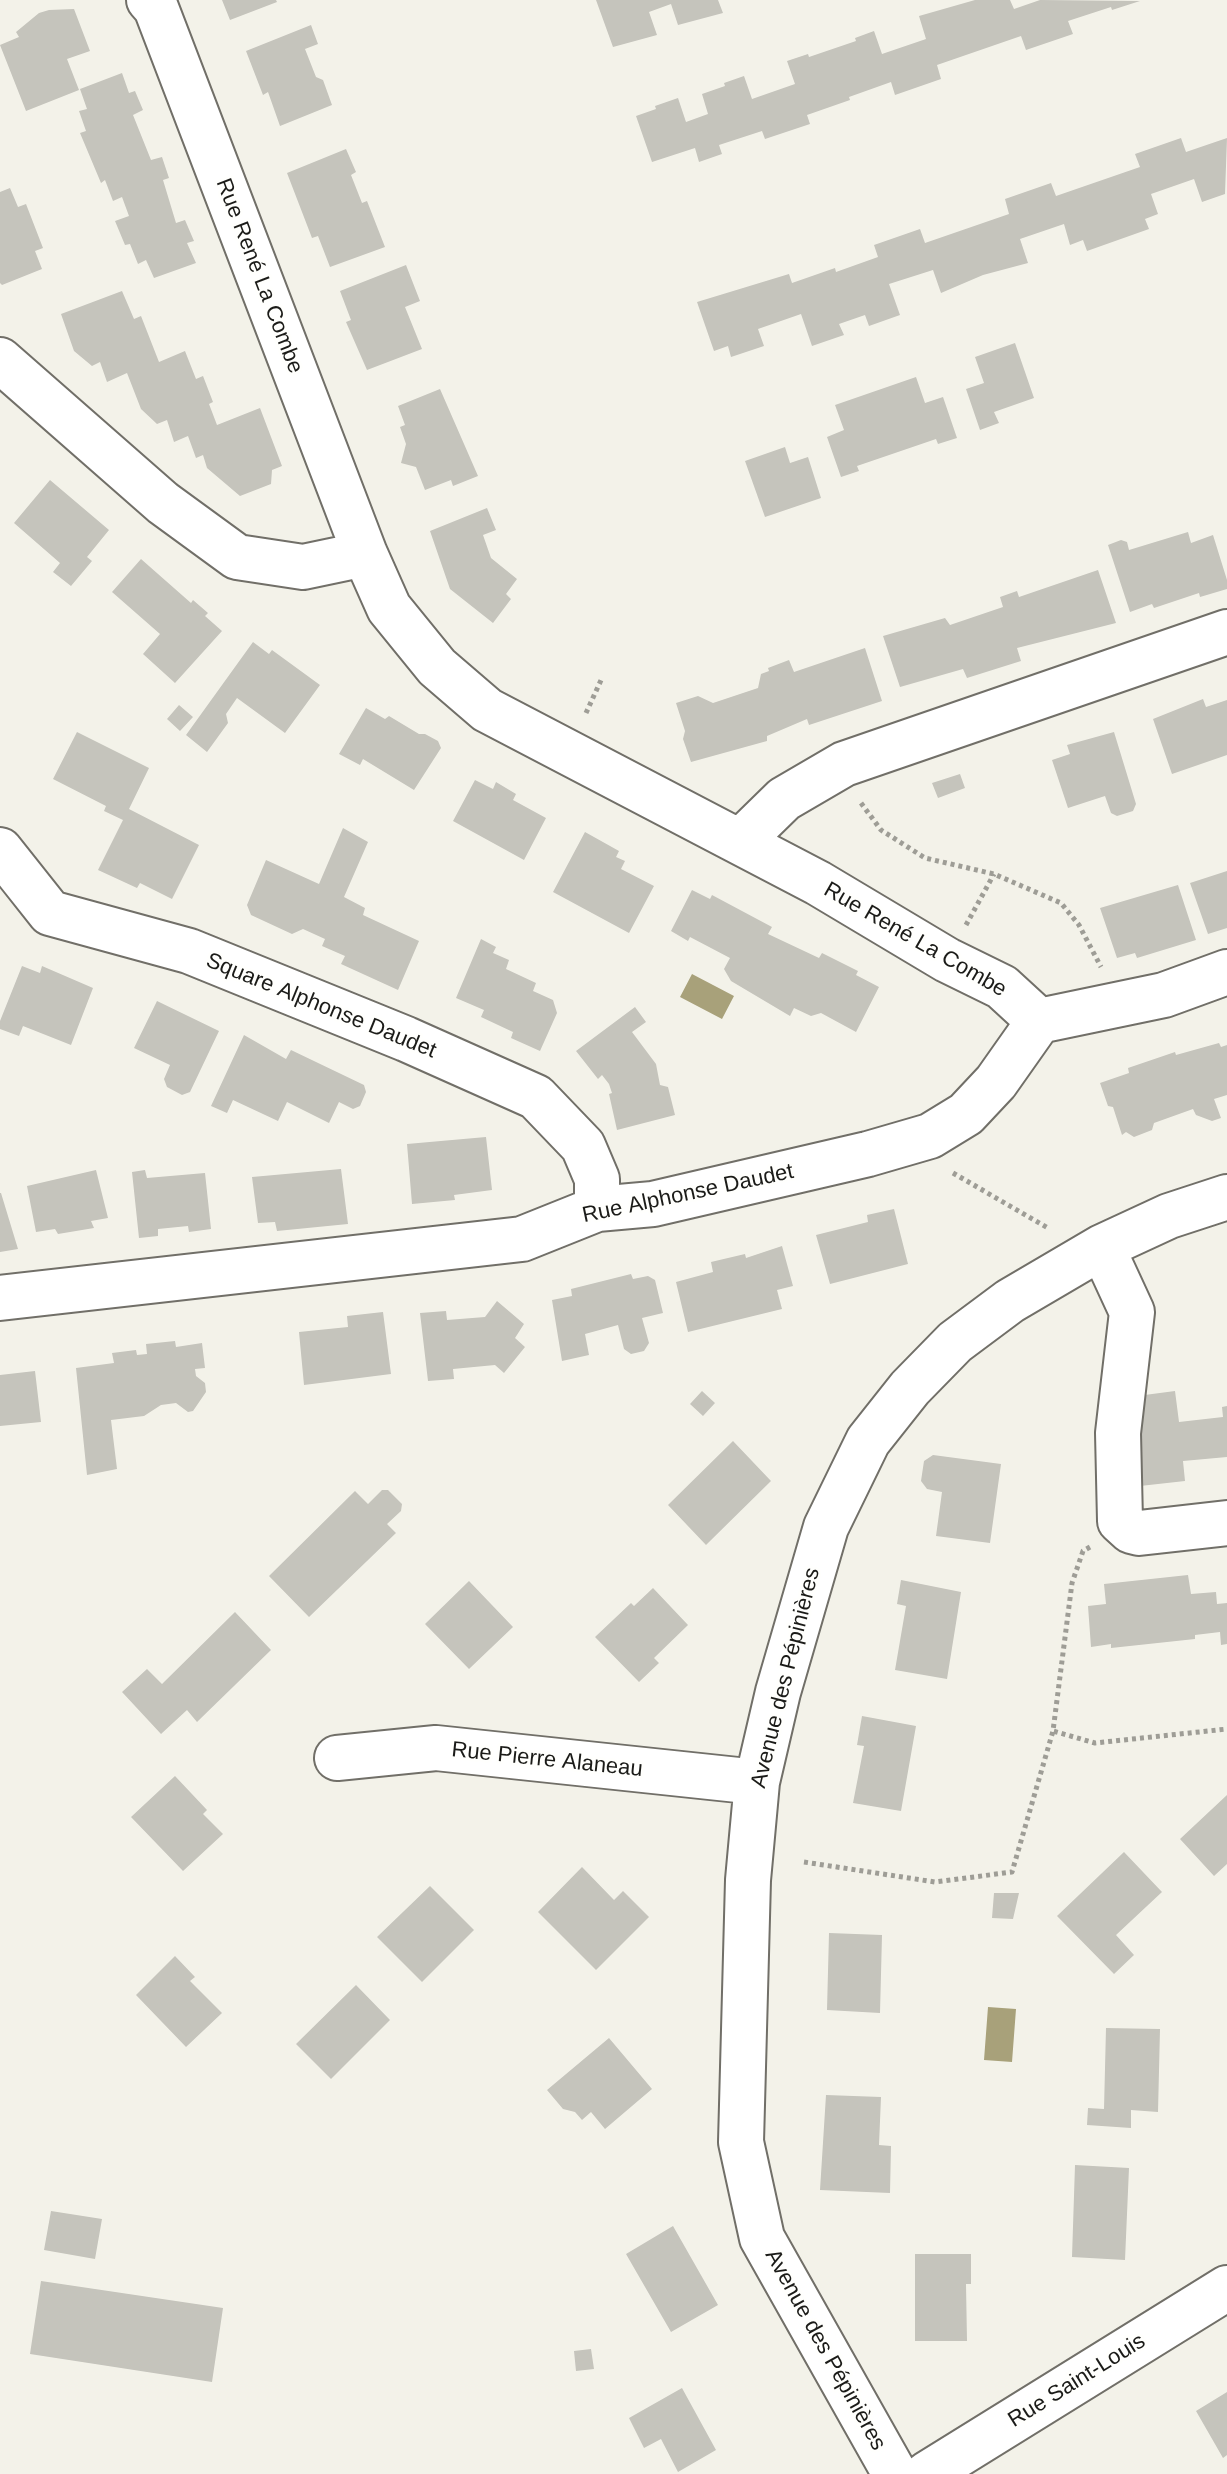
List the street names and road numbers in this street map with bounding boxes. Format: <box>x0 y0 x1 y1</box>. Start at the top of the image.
street label: Rue René La Combe <box>210 175 308 377</box>
street label: Rue René La Combe <box>819 877 1011 1003</box>
street label: Square Alphonse Daudet <box>202 948 440 1064</box>
street label: Rue Alphonse Daudet <box>580 1159 796 1229</box>
street label: Avenue des Pépinières <box>746 1565 826 1791</box>
street label: Rue Pierre Alaneau <box>450 1737 644 1783</box>
street label: Avenue des Pépinières <box>759 2245 891 2455</box>
street label: Rue Saint-Louis <box>1004 2328 1150 2434</box>

